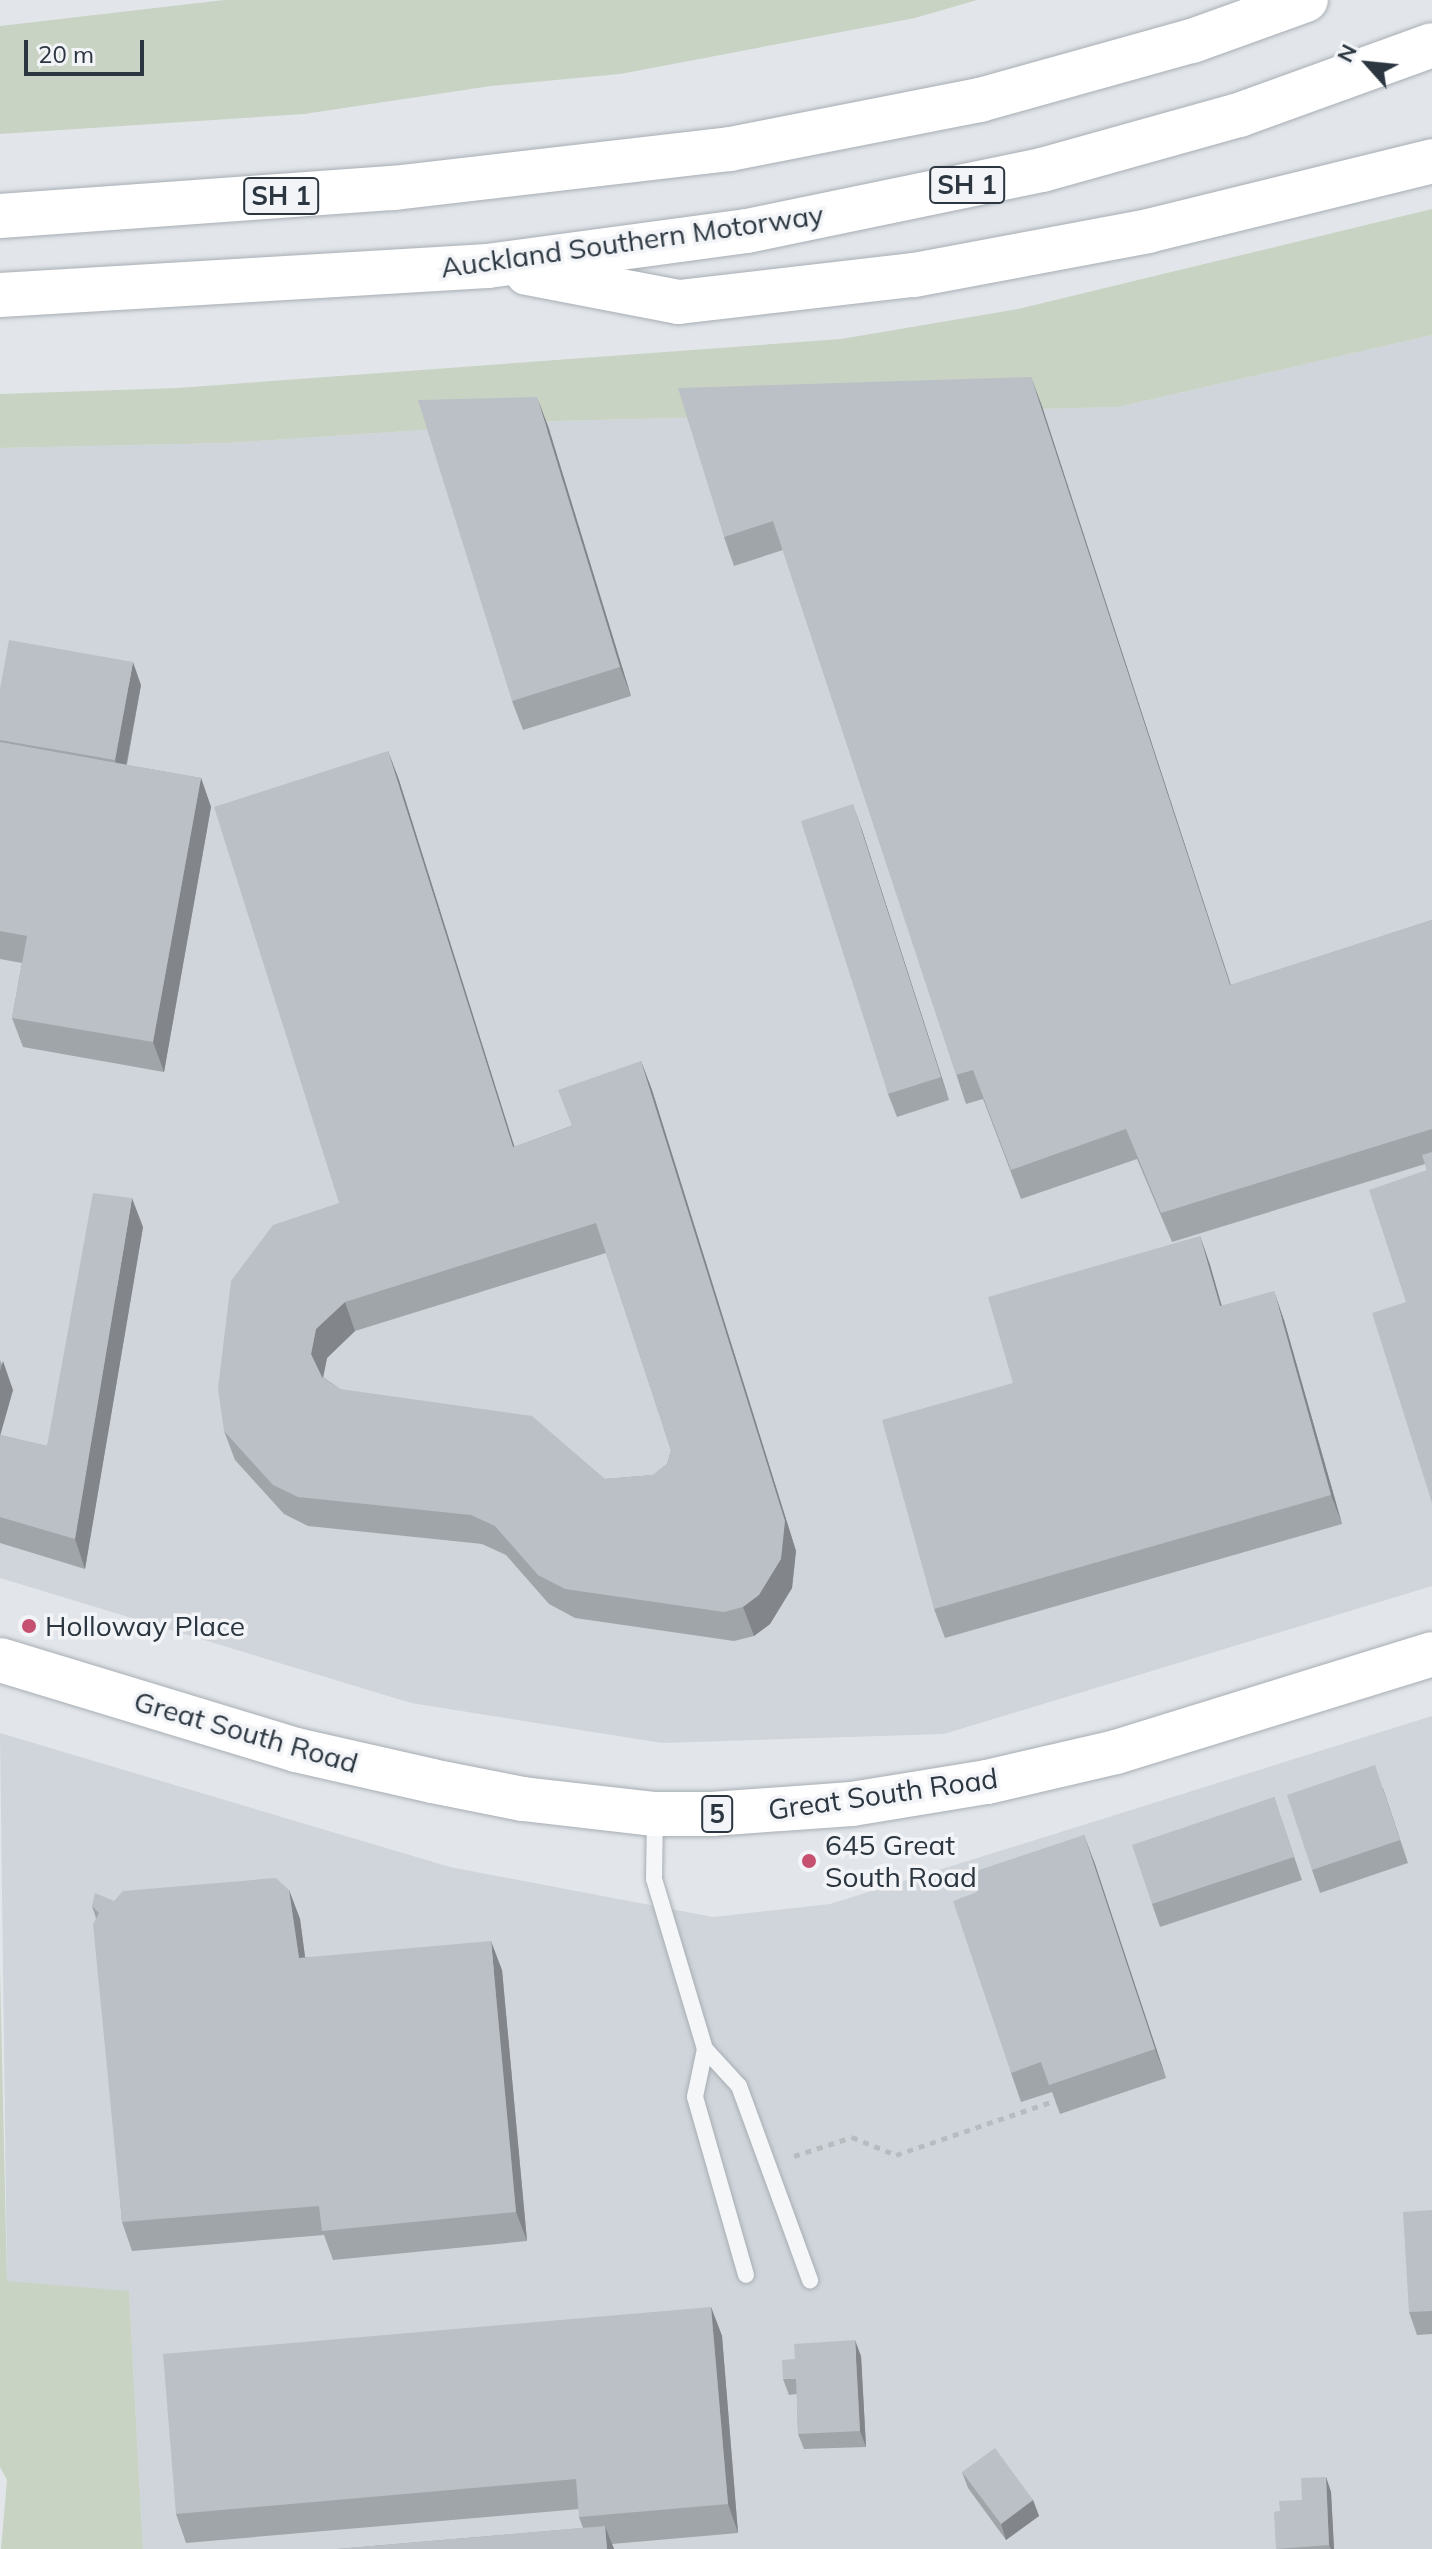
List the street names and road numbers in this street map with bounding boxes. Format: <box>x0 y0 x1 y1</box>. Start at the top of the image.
road number: SH 1 <box>929 163 1005 207</box>
road number: SH 1 <box>243 174 319 218</box>
street label: Auckland Southern Motorway <box>439 198 825 284</box>
street label: Great South Road <box>130 1684 362 1780</box>
street label: Great South Road <box>766 1761 1000 1827</box>
road number: 5 <box>701 1792 733 1836</box>

